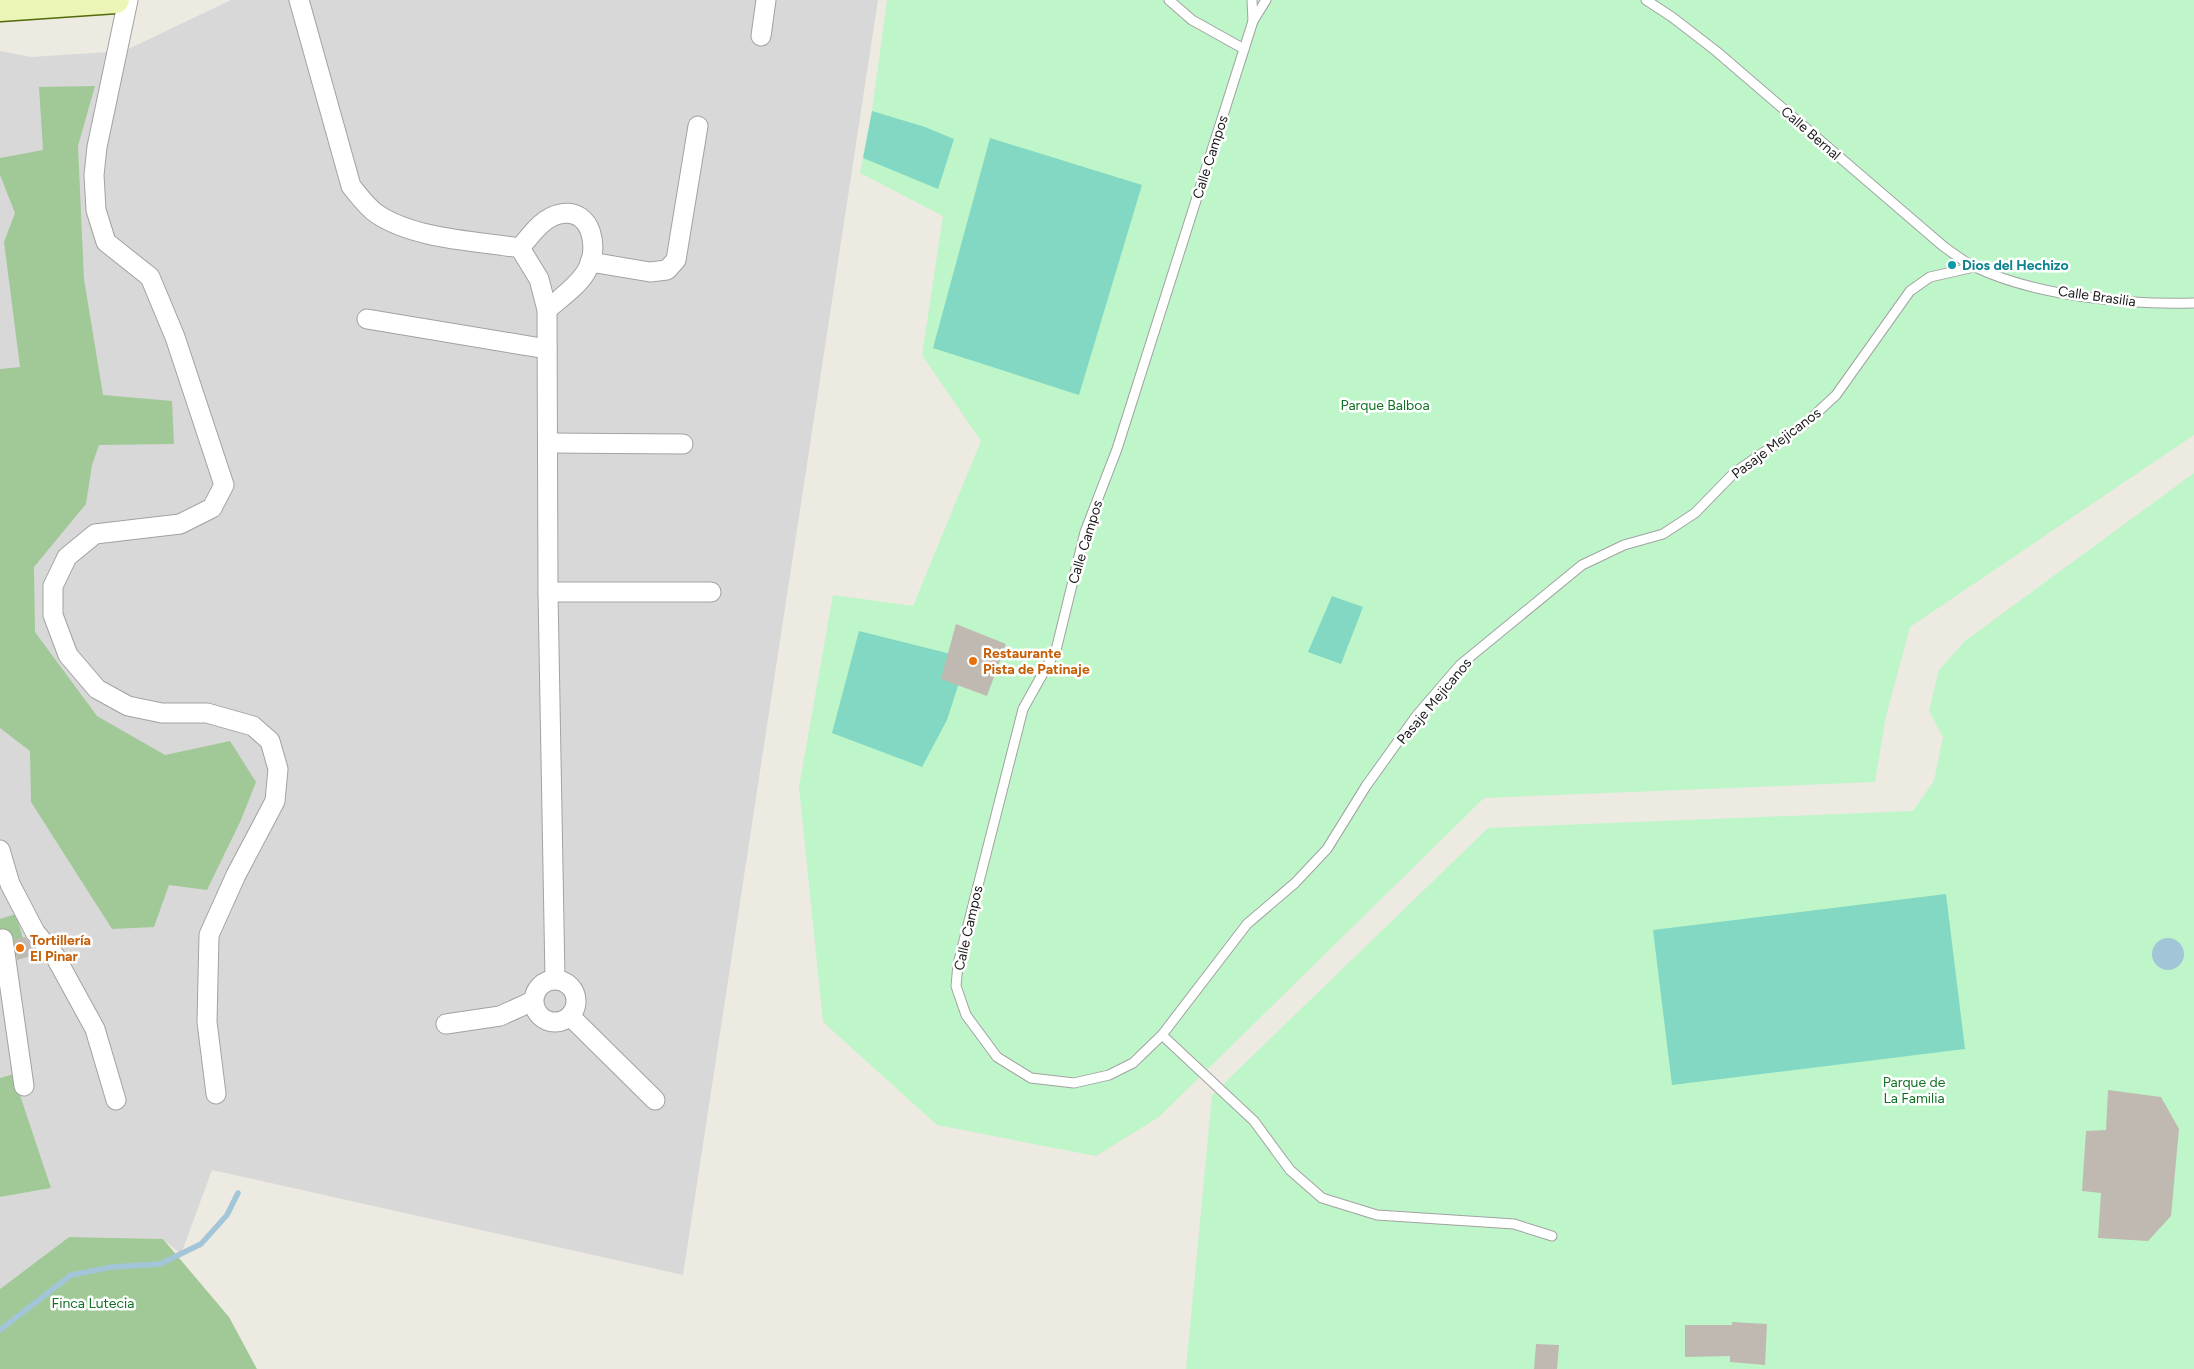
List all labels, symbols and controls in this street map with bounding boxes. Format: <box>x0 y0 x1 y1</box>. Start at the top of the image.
street label: Calle Bernal <box>1777 103 1844 164</box>
street label: Calle Campos <box>1189 113 1232 201</box>
place label: Dios del Hechizo <box>1962 257 2069 274</box>
marker: Dios del Hechizo <box>1946 259 1958 271</box>
street label: Calle Brasilia <box>2057 283 2137 310</box>
park label: Parque Balboa <box>1340 397 1430 414</box>
street label: Pasaje Mejicanos <box>1728 404 1824 482</box>
street label: Calle Campos <box>1065 498 1106 586</box>
place label: Restaurante Pista de Patinaje <box>983 645 1090 678</box>
marker: Restaurante Pista de Patinaje <box>967 655 979 667</box>
street label: Pasaje Mejicanos <box>1393 655 1475 748</box>
street label: Calle Campos <box>950 884 987 972</box>
place label: Tortillería El Pinar <box>30 932 91 965</box>
marker: Tortillería El Pinar <box>14 942 26 954</box>
park label: Parque de La Familia <box>1883 1074 1946 1107</box>
park label: Finca Lutecia <box>52 1295 134 1312</box>

